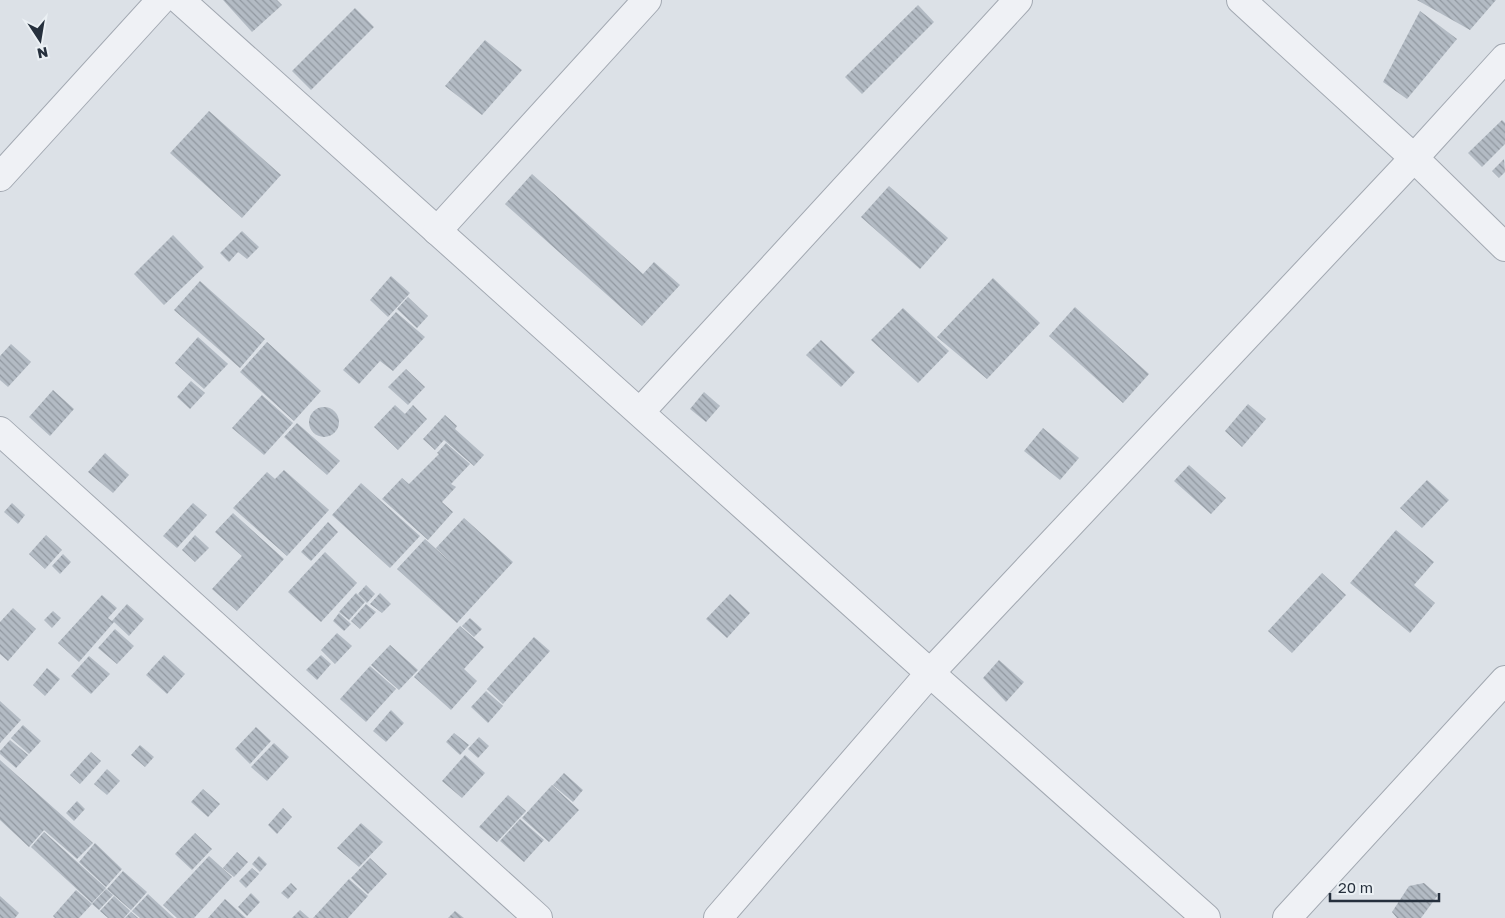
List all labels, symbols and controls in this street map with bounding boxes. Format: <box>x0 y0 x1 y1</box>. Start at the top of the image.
north arrow <box>15 15 65 65</box>
text: N <box>36 44 50 63</box>
scale bar <box>1330 870 1439 902</box>
text: 20 m <box>1338 878 1373 896</box>

